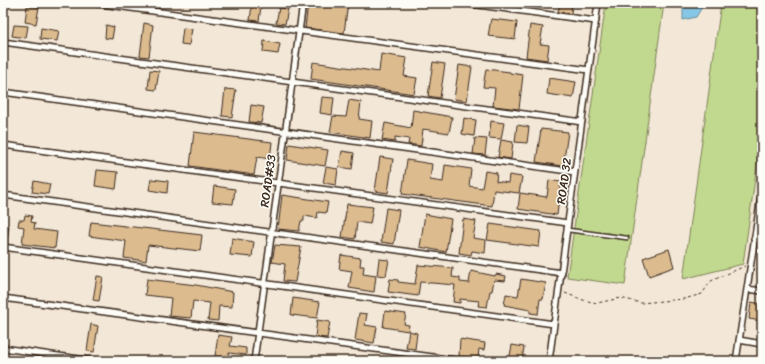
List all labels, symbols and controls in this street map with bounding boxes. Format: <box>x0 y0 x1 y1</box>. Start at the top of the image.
street label: ROAD#33 <box>253 153 283 209</box>
street label: ROAD 32 <box>550 156 578 206</box>

